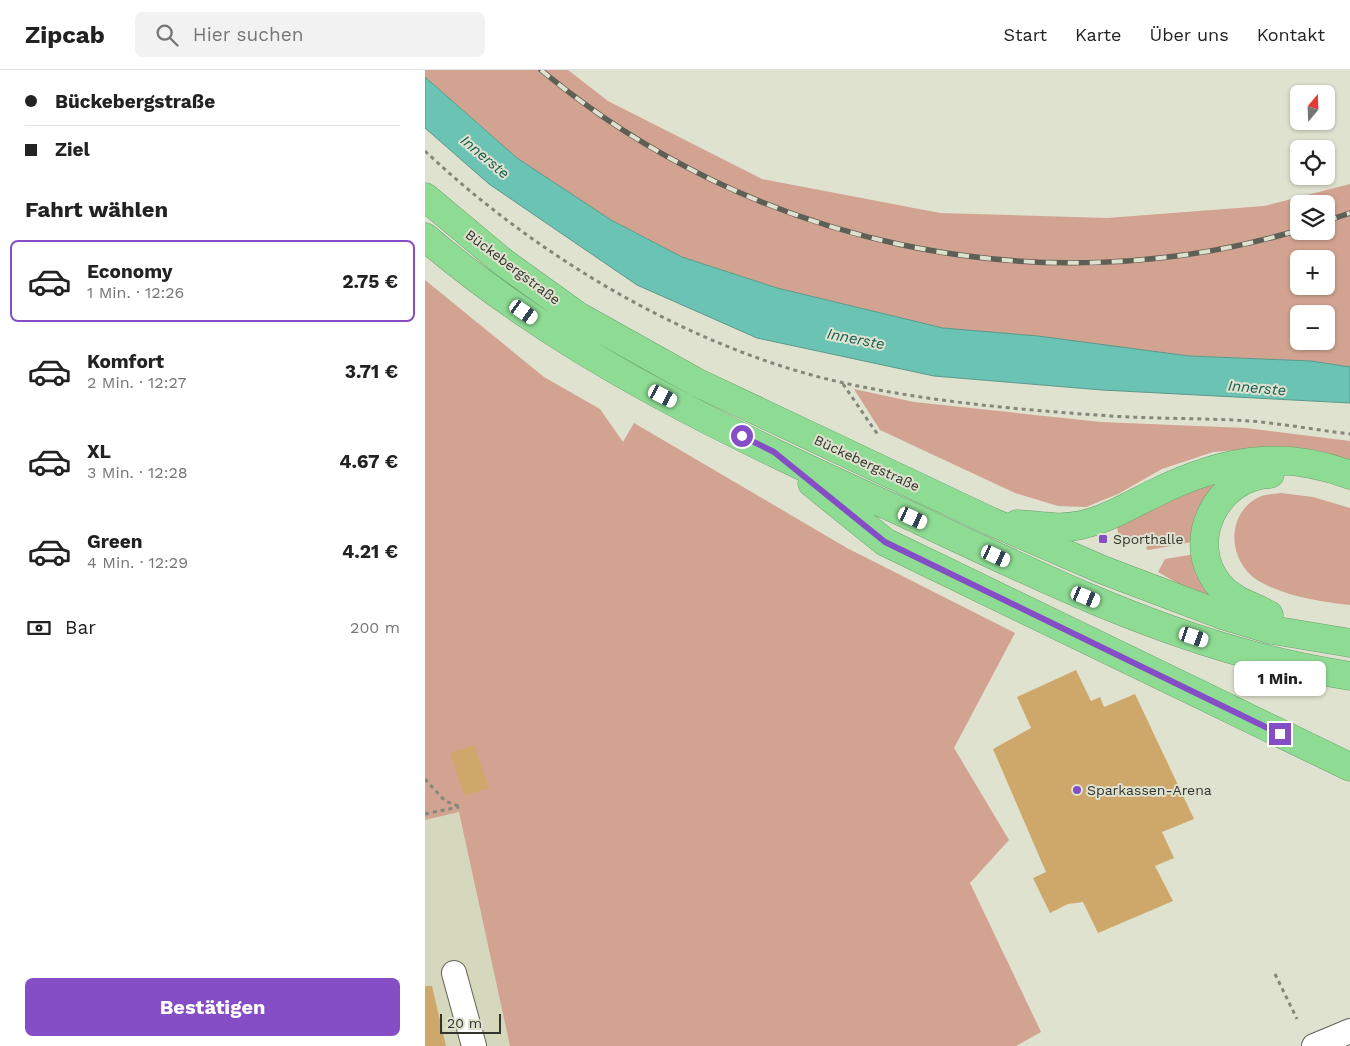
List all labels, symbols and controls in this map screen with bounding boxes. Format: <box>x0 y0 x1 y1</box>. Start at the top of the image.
search box <box>135 12 485 57</box>
text: Zipcab <box>25 21 105 49</box>
icon: search <box>153 21 181 49</box>
text: Hier suchen <box>193 23 303 46</box>
text: Start <box>1003 24 1047 45</box>
text: Karte <box>1075 24 1122 45</box>
text: Über uns <box>1150 24 1229 45</box>
text: Kontakt <box>1257 24 1325 45</box>
north arrow <box>1290 85 1335 130</box>
map controls <box>1290 85 1335 350</box>
text: Bückebergstraße <box>55 90 215 113</box>
water label: Innerste <box>457 131 513 183</box>
text: Ziel <box>55 138 90 161</box>
button: locate <box>1290 140 1335 185</box>
button: layers <box>1290 195 1335 240</box>
text: Fahrt wählen <box>25 197 168 222</box>
street label: Bückebergstraße <box>462 226 564 308</box>
button: + <box>1290 250 1335 295</box>
icon: car <box>27 259 72 304</box>
text: Economy <box>87 260 172 283</box>
text: 2.75 € <box>342 270 398 293</box>
text: 1 Min. · 12:26 <box>87 283 184 302</box>
car <box>507 297 540 327</box>
button: − <box>1290 305 1335 350</box>
water label: Innerste <box>826 325 886 353</box>
icon: car <box>27 349 72 394</box>
text: Komfort <box>87 350 164 373</box>
text: 3.71 € <box>345 360 398 383</box>
text: 2 Min. · 12:27 <box>87 373 186 392</box>
water label: Innerste <box>1227 376 1287 400</box>
car <box>646 383 679 409</box>
route start <box>731 425 753 447</box>
street label: Bückebergstraße <box>812 432 922 494</box>
icon: car <box>27 439 72 484</box>
text: XL <box>87 440 111 463</box>
text: 4.67 € <box>339 450 398 473</box>
text: 3 Min. · 12:28 <box>87 463 188 482</box>
car <box>896 505 929 531</box>
icon: car <box>27 529 72 574</box>
text: Green <box>87 530 143 553</box>
place label: Sporthalle <box>1113 531 1183 547</box>
marker: Sporthalle <box>1097 533 1109 545</box>
text: 4.21 € <box>342 540 398 563</box>
car <box>979 543 1012 569</box>
text: 4 Min. · 12:29 <box>87 553 188 572</box>
car <box>1069 584 1102 610</box>
icon: cash <box>25 614 53 642</box>
text: Bar <box>65 616 96 639</box>
text: 200 m <box>350 618 400 637</box>
car <box>1177 625 1210 649</box>
callout: 1 Min. <box>1234 662 1326 696</box>
text: 1 Min. <box>1257 669 1303 688</box>
route end <box>1269 723 1291 745</box>
place label: Sparkassen-Arena <box>1087 782 1212 798</box>
marker: Sparkassen-Arena <box>1071 784 1083 796</box>
button: Bestätigen <box>25 978 400 1036</box>
scale bar <box>440 1011 501 1034</box>
text: 20 m <box>447 1015 482 1031</box>

